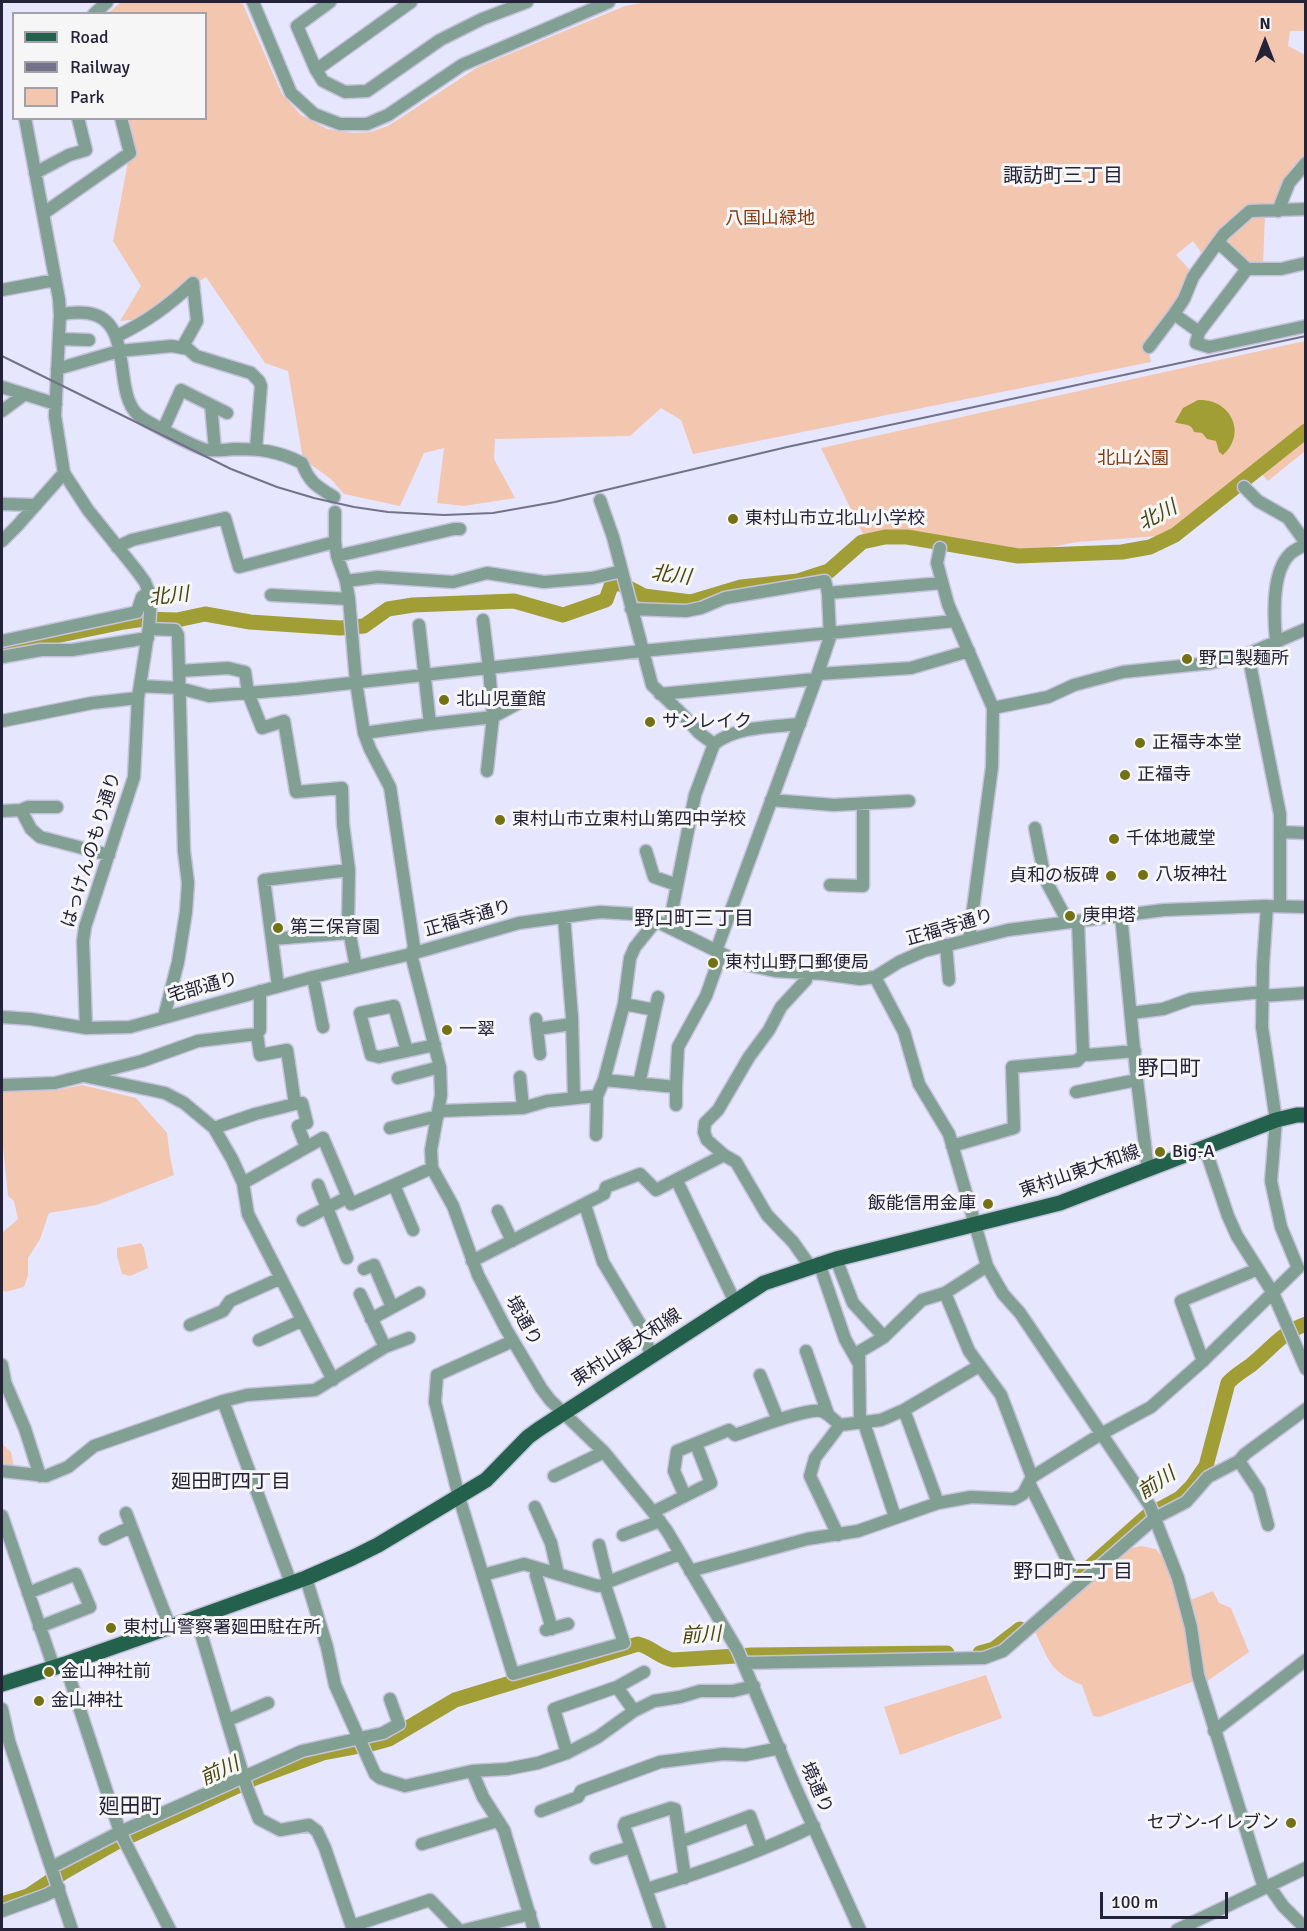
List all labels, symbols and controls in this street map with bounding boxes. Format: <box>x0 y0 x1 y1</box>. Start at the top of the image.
legend <box>12 12 207 120</box>
north arrow <box>1235 12 1295 72</box>
text: N <box>1259 14 1271 34</box>
text: Road <box>70 26 109 48</box>
text: Railway <box>70 56 130 78</box>
text: Park <box>70 86 105 108</box>
district label: 諏訪町三丁目 <box>1003 165 1123 189</box>
park label: 八国山緑地 <box>725 208 815 230</box>
park label: 北山公園 <box>1097 448 1169 470</box>
water label: 北川 <box>1135 496 1181 536</box>
place label: 東村山市立北山小学校 <box>745 508 925 530</box>
marker: 東村山市立北山小学校 <box>726 512 740 526</box>
water label: 北川 <box>650 562 692 590</box>
water label: 北川 <box>148 583 190 611</box>
place label: 野口製麺所 <box>1199 648 1289 670</box>
marker: 野口製麺所 <box>1180 652 1194 666</box>
place label: 北山児童館 <box>456 689 546 711</box>
marker: 北山児童館 <box>437 693 451 707</box>
place label: サンレイク <box>662 711 752 733</box>
marker: サンレイク <box>643 715 657 729</box>
place label: 正福寺本堂 <box>1152 732 1242 754</box>
marker: 正福寺本堂 <box>1133 736 1147 750</box>
place label: 正福寺 <box>1137 764 1191 786</box>
marker: 正福寺 <box>1118 768 1132 782</box>
street label: はっけんのもり通り <box>58 769 126 931</box>
place label: 東村山市立東村山第四中学校 <box>512 809 746 831</box>
marker: 東村山市立東村山第四中学校 <box>493 813 507 827</box>
place label: 千体地蔵堂 <box>1126 828 1216 850</box>
marker: 千体地蔵堂 <box>1107 832 1121 846</box>
place label: 八坂神社 <box>1155 864 1227 886</box>
place label: 貞和の板碑 <box>1009 865 1099 887</box>
marker: 八坂神社 <box>1136 868 1150 882</box>
marker: 貞和の板碑 <box>1104 869 1118 883</box>
street label: 正福寺通り <box>422 896 514 942</box>
street label: 正福寺通り <box>904 905 996 951</box>
place label: 庚申塔 <box>1082 905 1136 927</box>
district label: 野口町三丁目 <box>634 908 754 932</box>
marker: 庚申塔 <box>1063 909 1077 923</box>
place label: 第三保育園 <box>290 917 380 939</box>
marker: 第三保育園 <box>271 921 285 935</box>
place label: 東村山野口郵便局 <box>725 952 869 974</box>
marker: 東村山野口郵便局 <box>706 956 720 970</box>
street label: 宅部通り <box>165 968 241 1008</box>
place label: 一翠 <box>459 1019 495 1041</box>
marker: 一翠 <box>440 1023 454 1037</box>
district label: 野口町 <box>1138 1056 1200 1082</box>
street label: 東村山東大和線 <box>1017 1141 1143 1203</box>
place label: Big-A <box>1172 1141 1215 1163</box>
marker: Big-A <box>1153 1145 1167 1159</box>
place label: 飯能信用金庫 <box>868 1193 976 1215</box>
marker: 飯能信用金庫 <box>981 1197 995 1211</box>
street label: 境通り <box>500 1292 546 1350</box>
street label: 東村山東大和線 <box>568 1305 686 1391</box>
water label: 前川 <box>1134 1463 1180 1505</box>
district label: 廻田町四丁目 <box>171 1471 291 1495</box>
district label: 野口町二丁目 <box>1013 1561 1133 1585</box>
place label: 東村山警察署廻田駐在所 <box>123 1617 321 1639</box>
marker: 東村山警察署廻田駐在所 <box>104 1621 118 1635</box>
water label: 前川 <box>680 1623 722 1649</box>
place label: 金山神社前 <box>61 1661 151 1683</box>
marker: 金山神社前 <box>42 1665 56 1679</box>
place label: 金山神社 <box>51 1690 123 1712</box>
marker: 金山神社 <box>32 1694 46 1708</box>
water label: 前川 <box>197 1753 243 1791</box>
street label: 境通り <box>795 1759 837 1817</box>
district label: 廻田町 <box>99 1794 161 1820</box>
place label: セブン-イレブン <box>1147 1812 1279 1834</box>
marker: セブン-イレブン <box>1284 1816 1298 1830</box>
scale bar <box>1103 1880 1230 1918</box>
text: 100 m <box>1111 1891 1158 1913</box>

